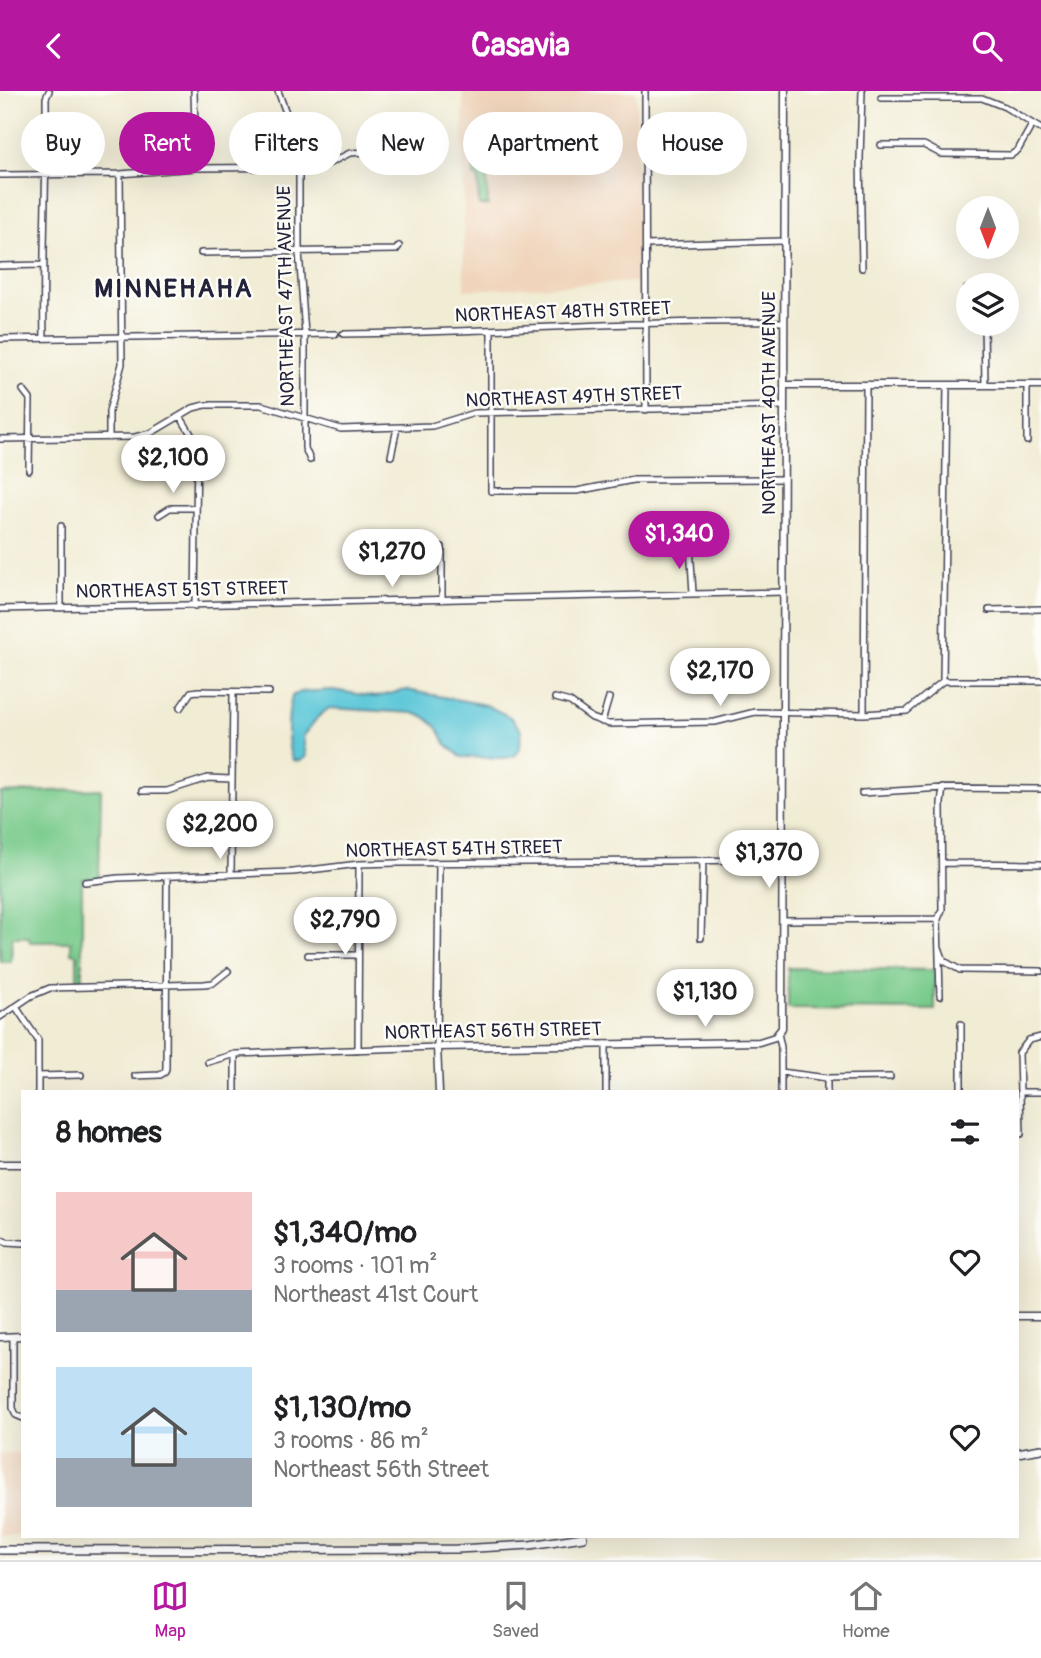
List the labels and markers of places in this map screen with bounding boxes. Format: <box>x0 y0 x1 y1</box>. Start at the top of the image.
pin: $2,100 <box>116 435 230 495</box>
pin: $1,340 <box>622 511 736 571</box>
pin: $1,270 <box>335 529 449 589</box>
pin: $2,170 <box>663 649 777 708</box>
pin: $2,200 <box>163 801 277 861</box>
pin: $1,370 <box>712 831 826 890</box>
pin: $2,790 <box>288 897 402 957</box>
pin: $1,130 <box>648 969 762 1029</box>

